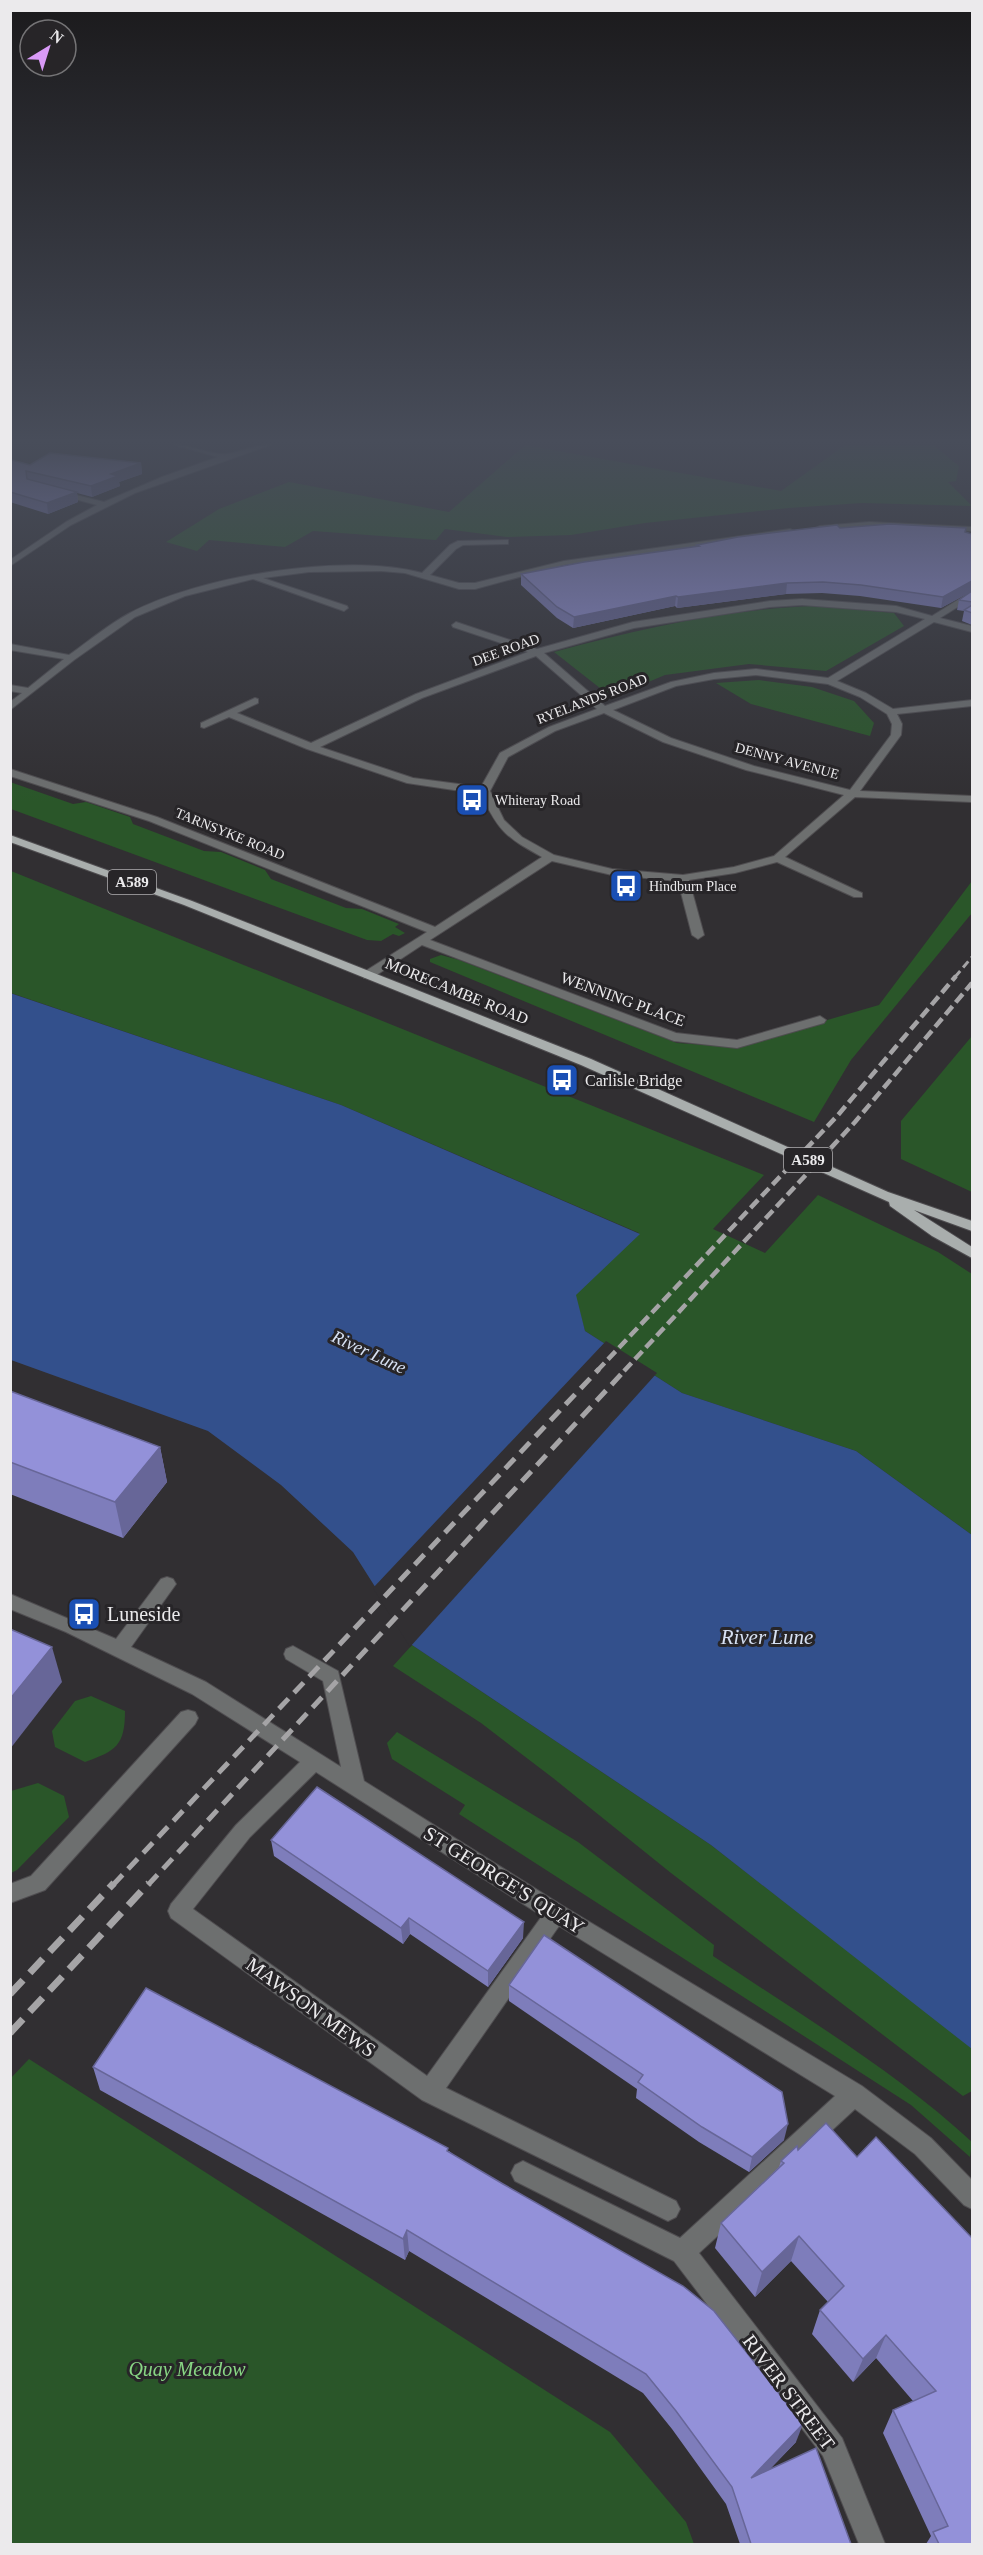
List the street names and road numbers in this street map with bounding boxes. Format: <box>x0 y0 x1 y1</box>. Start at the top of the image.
street label: DEE ROAD <box>470 631 542 669</box>
street label: RYELANDS ROAD <box>535 671 649 727</box>
street label: DENNY AVENUE <box>733 740 841 782</box>
street label: TARNSYKE ROAD <box>173 805 287 863</box>
road number: A589 <box>108 870 156 894</box>
street label: MORECAMBE ROAD <box>383 955 531 1027</box>
street label: WENNING PLACE <box>558 969 688 1029</box>
road number: A589 <box>784 1148 832 1172</box>
street label: ST GEORGE'S QUAY <box>420 1822 588 1938</box>
street label: MAWSON MEWS <box>242 1953 380 2061</box>
street label: RIVER STREET <box>739 2330 839 2454</box>

